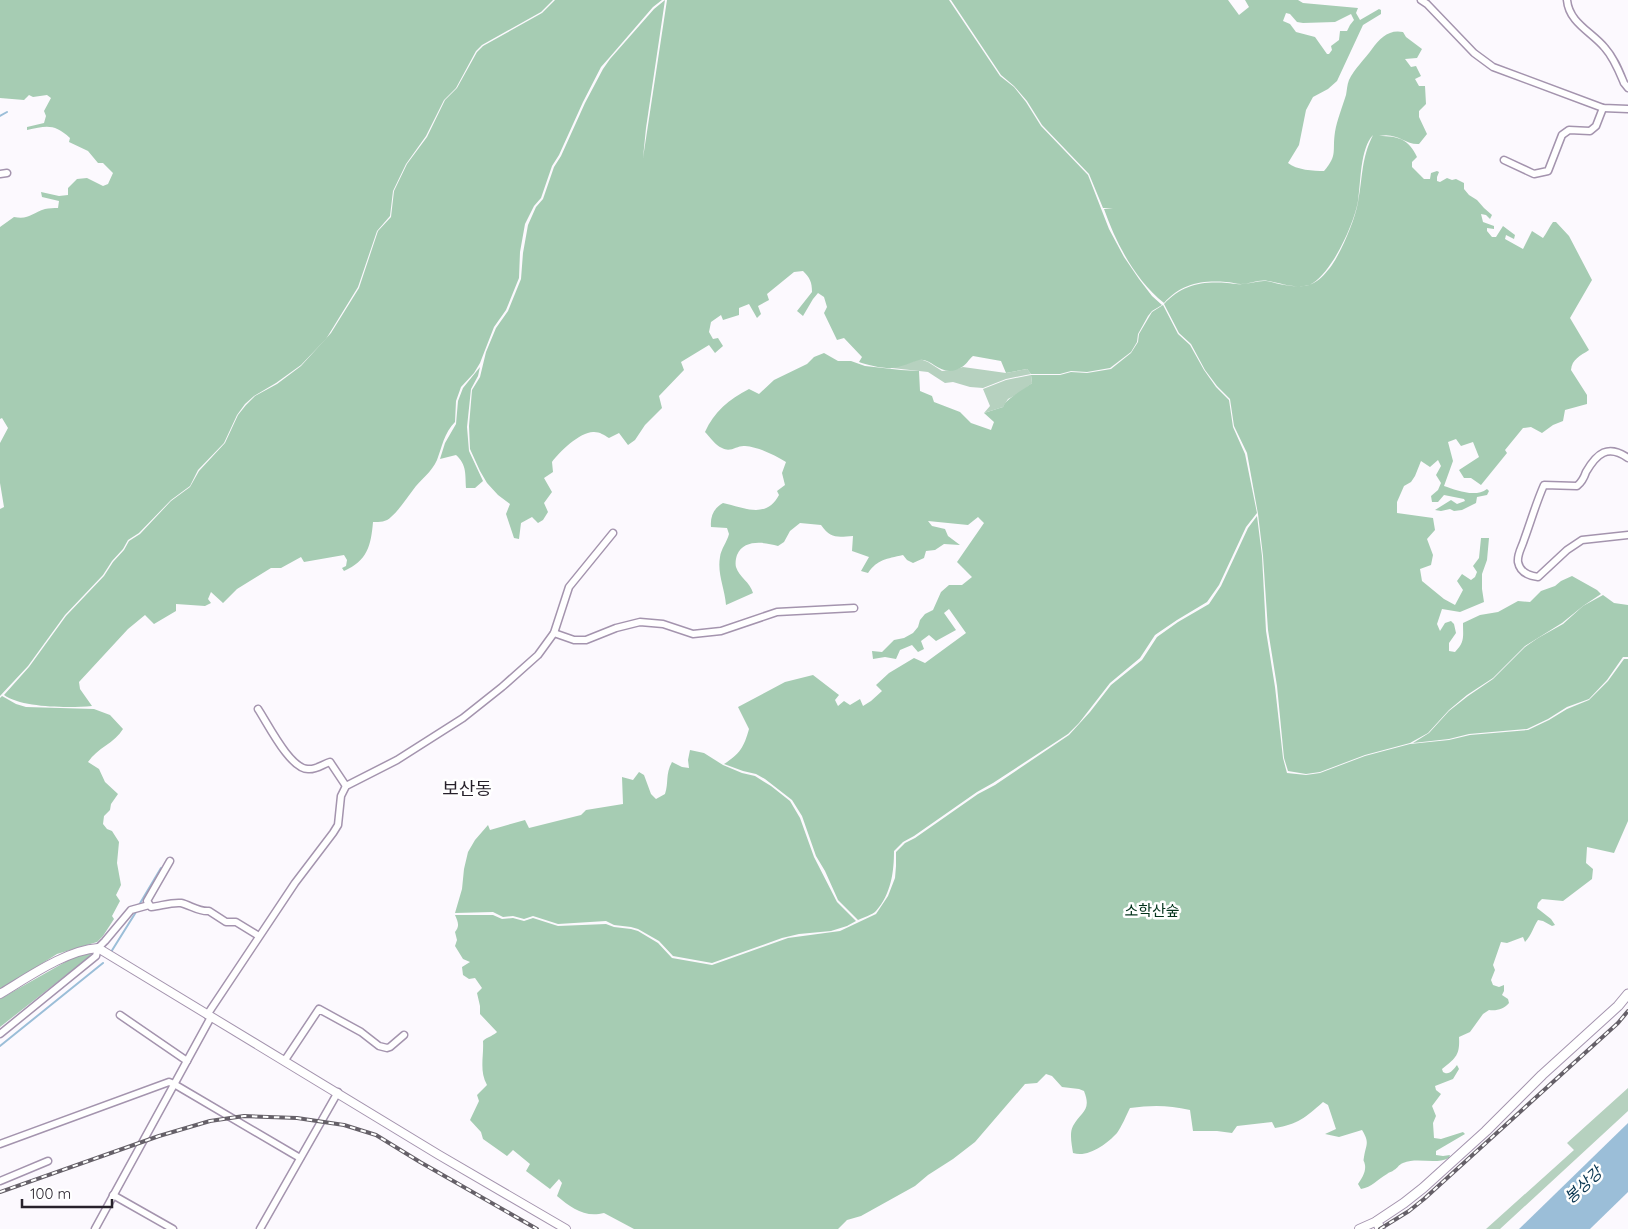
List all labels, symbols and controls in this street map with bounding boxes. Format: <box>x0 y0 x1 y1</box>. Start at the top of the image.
district label: 보산동 <box>442 777 492 800</box>
park label: 소학산숲 <box>1124 901 1180 920</box>
water label: 봉상강 <box>1560 1161 1608 1207</box>
scale bar <box>22 1176 112 1208</box>
text: 100 m <box>30 1184 71 1203</box>

